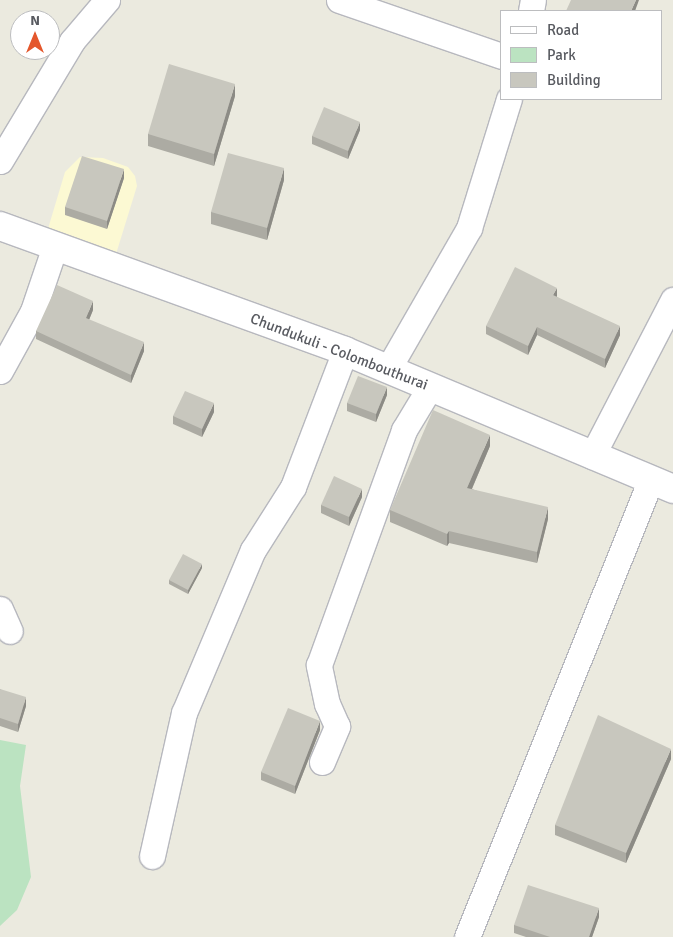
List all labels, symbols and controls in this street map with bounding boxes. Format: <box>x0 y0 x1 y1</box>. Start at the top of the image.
north arrow <box>10 10 60 60</box>
legend <box>500 10 663 100</box>
text: N <box>30 12 40 29</box>
text: Road <box>547 21 579 39</box>
text: Park <box>547 46 576 64</box>
text: Building <box>547 71 601 89</box>
street label: Chundukuli - Colombouthurai <box>248 310 430 394</box>

